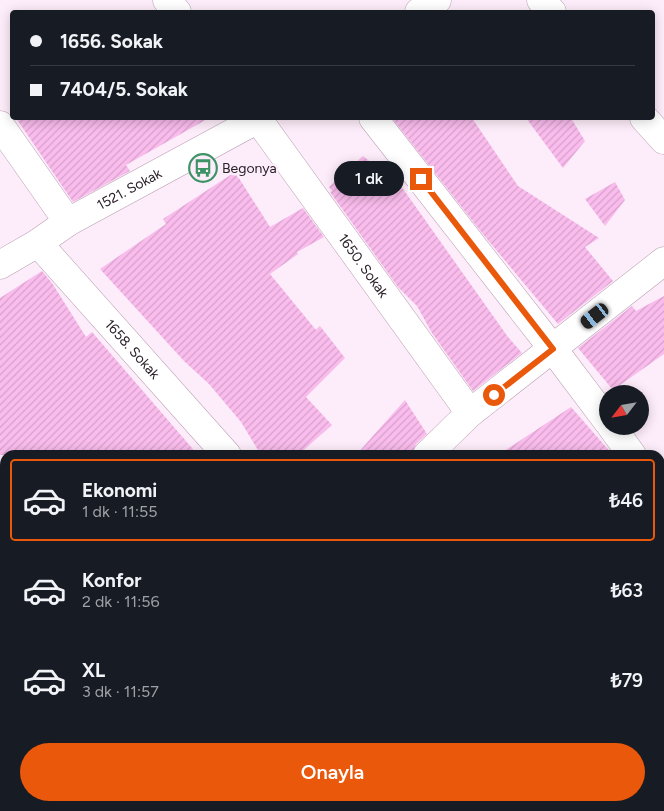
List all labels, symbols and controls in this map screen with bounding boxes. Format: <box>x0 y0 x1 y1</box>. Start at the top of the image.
text: 1656. Sokak <box>60 30 163 53</box>
text: 7404/5. Sokak <box>60 78 188 101</box>
bus stop icon: Begonya <box>188 153 218 183</box>
place label: Begonya <box>222 160 277 177</box>
callout: 1 dk <box>334 162 404 196</box>
street label: 1521. Sokak <box>94 164 165 213</box>
route end <box>410 168 432 190</box>
text: 1 dk <box>355 169 383 188</box>
street label: 1650. Sokak <box>335 230 392 301</box>
car <box>578 301 611 331</box>
street label: 1658. Sokak <box>101 316 164 382</box>
route start <box>483 384 505 406</box>
north arrow <box>599 385 649 435</box>
map controls <box>599 385 649 435</box>
icon: car <box>22 478 67 523</box>
text: Ekonomi <box>82 479 157 502</box>
text: ₺46 <box>609 489 643 512</box>
text: 1 dk · 11:55 <box>82 502 157 521</box>
icon: car <box>22 568 67 613</box>
text: Konfor <box>82 569 141 592</box>
text: ₺63 <box>611 579 643 602</box>
text: 2 dk · 11:56 <box>82 592 160 611</box>
icon: car <box>22 658 67 703</box>
text: XL <box>82 659 105 682</box>
text: ₺79 <box>611 669 643 692</box>
text: 3 dk · 11:57 <box>82 682 159 701</box>
button: Onayla <box>20 743 645 801</box>

